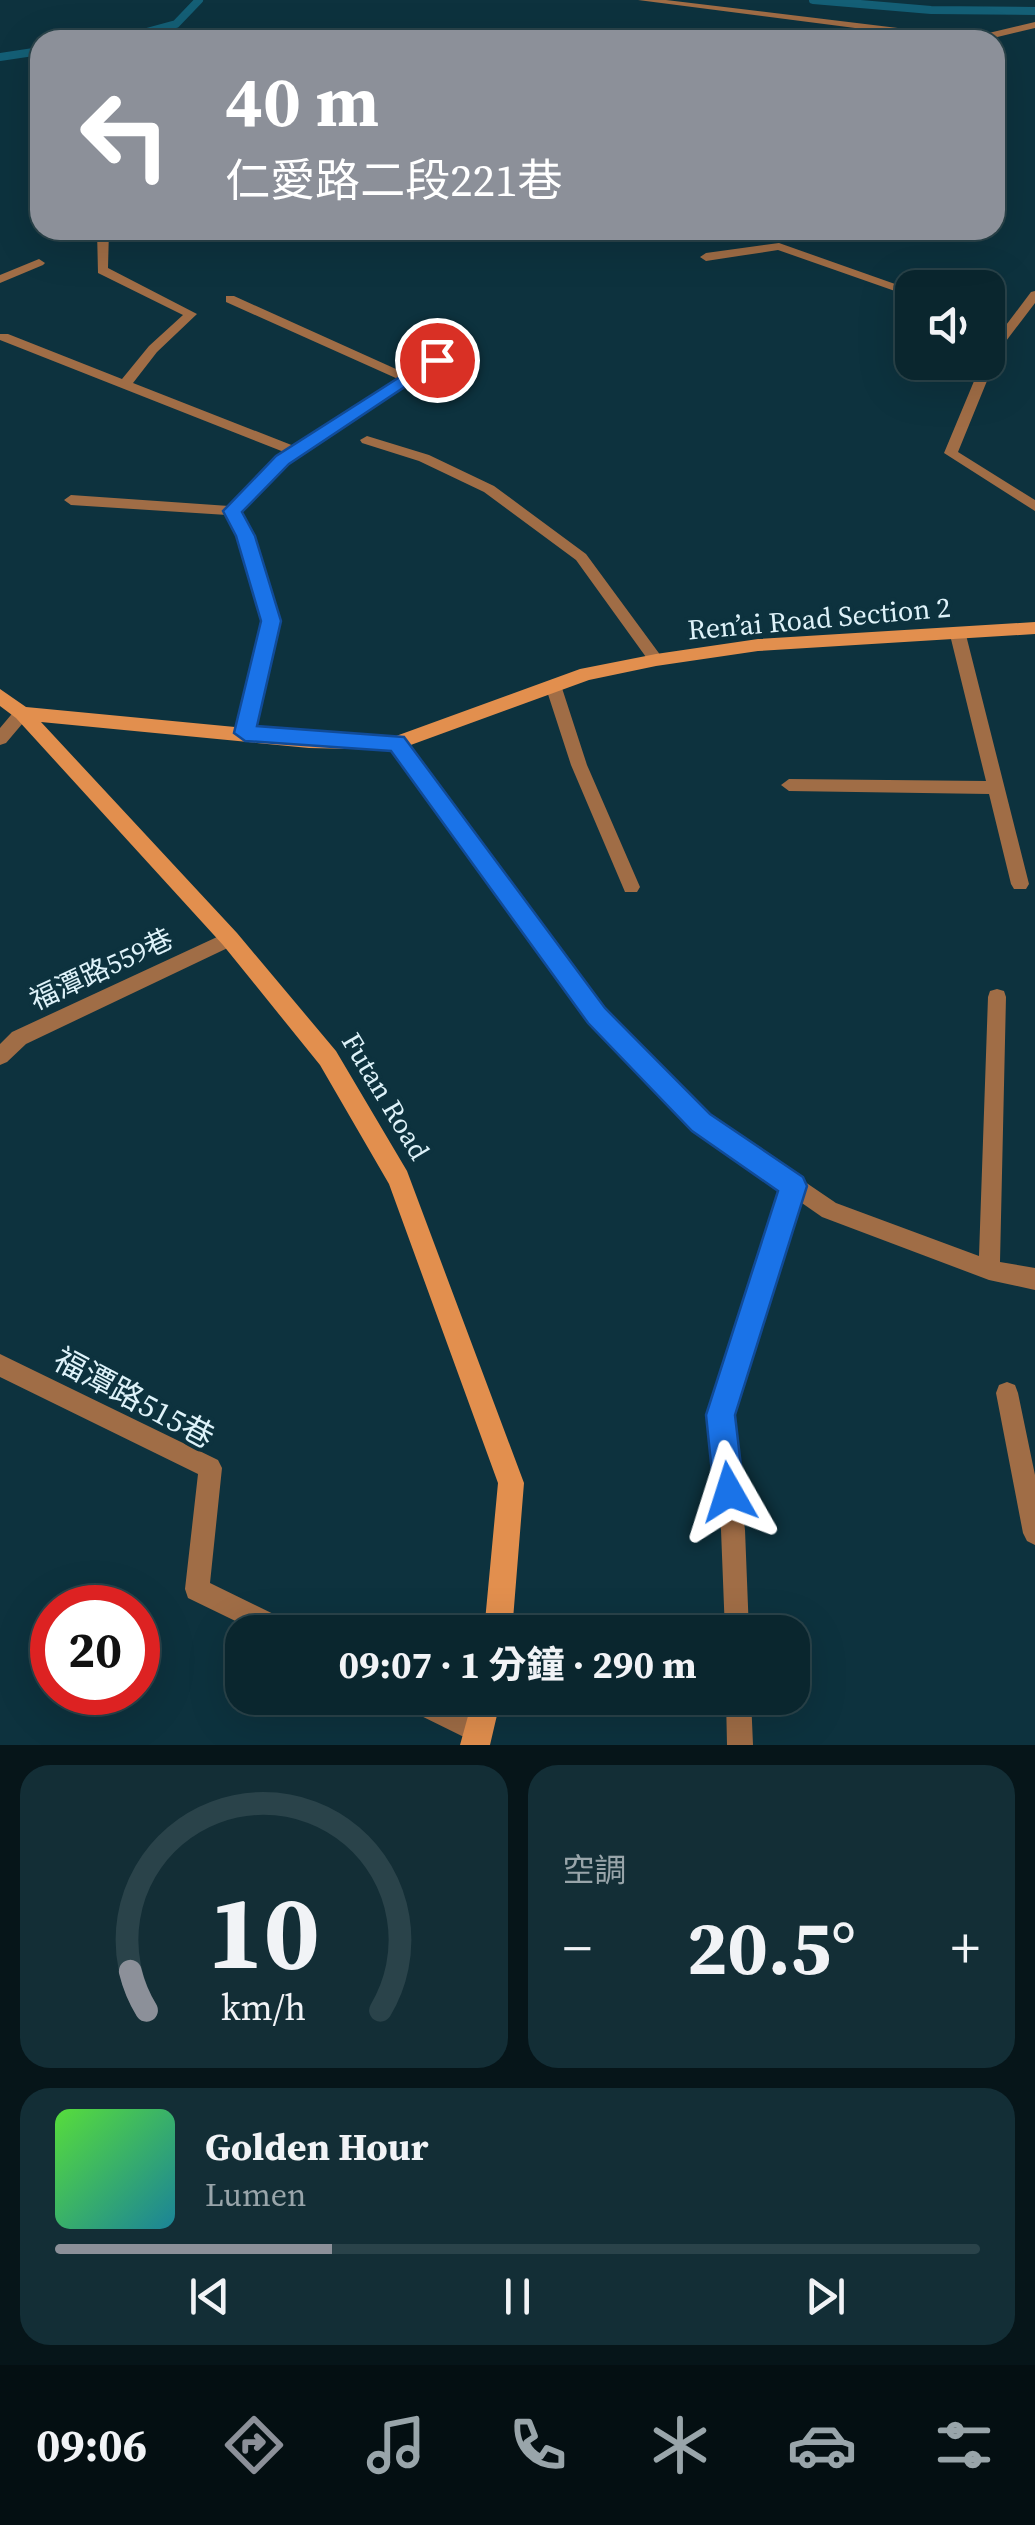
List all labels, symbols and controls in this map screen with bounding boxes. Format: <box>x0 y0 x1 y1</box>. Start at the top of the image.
text: 40 m <box>225 53 379 149</box>
icon: left <box>60 70 190 200</box>
text: 仁愛路二段221巷 <box>225 149 563 211</box>
map controls <box>895 270 1005 380</box>
button: sound <box>895 270 1005 380</box>
pin <box>395 318 480 403</box>
icon: arrive <box>410 333 465 388</box>
street label: Ren’ai Road Section 2 <box>686 588 952 648</box>
street label: 福潭路559巷 <box>23 919 179 1019</box>
street label: Futan Road <box>333 1025 439 1167</box>
street label: 福潭路515巷 <box>46 1337 222 1459</box>
position arrow <box>677 1440 781 1544</box>
speed limit sign: 20 <box>30 1585 160 1715</box>
text: 09:07 · 1 分鐘 · 290 m <box>338 1639 697 1691</box>
text: 空調 <box>563 1848 627 1892</box>
text: 10 <box>207 1860 320 2003</box>
text: 20.5° <box>687 1896 856 1999</box>
text: − <box>563 1910 592 1985</box>
text: + <box>951 1910 980 1985</box>
text: km/h <box>221 1983 306 2032</box>
text: Golden Hour <box>205 2121 428 2173</box>
text: Lumen <box>205 2173 307 2217</box>
icon: previous <box>182 2269 237 2324</box>
icon: pause <box>490 2269 545 2324</box>
icon: next <box>798 2269 853 2324</box>
icon: directions <box>219 2410 289 2480</box>
icon: music <box>361 2410 431 2480</box>
icon: phone <box>503 2410 573 2480</box>
icon: climate <box>645 2410 715 2480</box>
icon: car <box>787 2410 857 2480</box>
icon: filters <box>929 2410 999 2480</box>
text: 09:06 <box>36 2414 147 2476</box>

